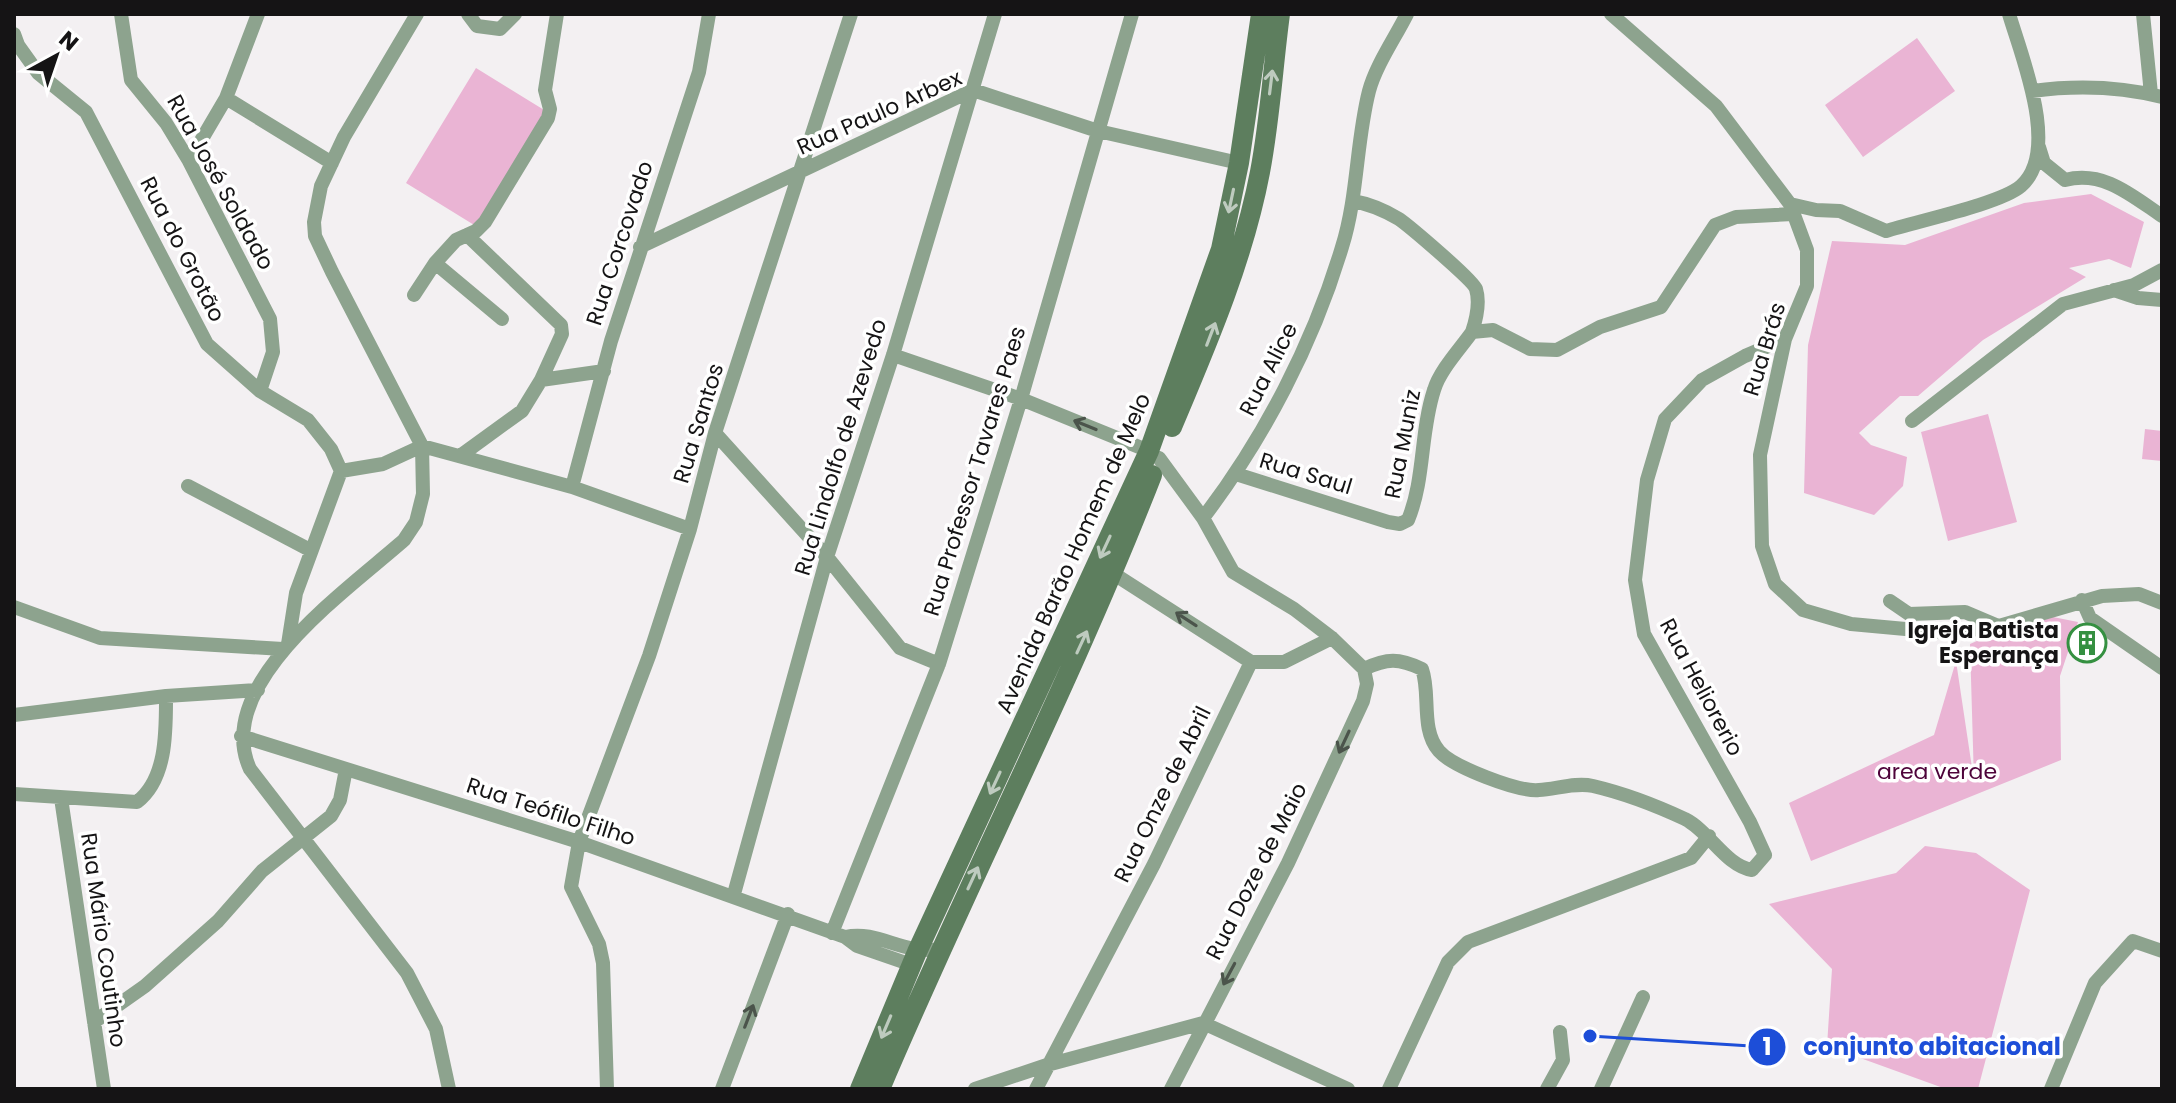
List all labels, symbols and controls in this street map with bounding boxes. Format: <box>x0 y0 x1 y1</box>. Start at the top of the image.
north arrow <box>16 16 96 96</box>
text: N <box>52 24 85 58</box>
street label: Rua Paulo Arbex <box>792 62 967 163</box>
one-way arrow <box>1264 70 1279 96</box>
street label: Rua José Soldado <box>159 89 282 275</box>
street label: Rua Corcovado <box>578 157 661 329</box>
street label: Rua do Grotão <box>133 171 233 327</box>
one-way arrow <box>1223 188 1238 214</box>
street label: Rua Brás <box>1736 299 1793 400</box>
street label: Rua Lindolfo de Azevedo <box>787 315 894 579</box>
street label: Rua Alice <box>1232 317 1305 421</box>
one-way arrow <box>1205 322 1219 347</box>
street label: Rua Professor Tavares Paes <box>916 323 1033 620</box>
street label: Rua Santos <box>666 359 731 487</box>
street label: Rua Muniz <box>1377 387 1428 501</box>
street label: Avenida Barão Homem de Melo <box>989 388 1158 718</box>
one-way arrow <box>1073 417 1098 431</box>
street label: Rua Saul <box>1256 445 1356 502</box>
one-way arrow <box>1097 535 1112 559</box>
one-way arrow <box>1175 611 1197 628</box>
street label: Rua Heliorerio <box>1652 613 1751 761</box>
place label: Igreja Batista Esperança <box>1908 615 2059 671</box>
building icon: Igreja Batista Esperança <box>2066 622 2108 664</box>
one-way arrow <box>1076 630 1091 655</box>
street label: Rua Onze de Abril <box>1106 701 1219 887</box>
one-way arrow <box>1336 729 1351 753</box>
park label: area verde <box>1877 756 1997 787</box>
street label: Rua Teófilo Filho <box>462 770 639 853</box>
one-way arrow <box>987 770 1002 795</box>
street label: Rua Doze de Maio <box>1198 777 1315 965</box>
street label: Rua Mário Coutinho <box>73 831 134 1049</box>
one-way arrow <box>966 866 981 890</box>
one-way arrow <box>1221 962 1236 986</box>
one-way arrow <box>743 1004 757 1029</box>
one-way arrow <box>877 1014 892 1039</box>
callout: conjunto abitacional <box>1747 1023 2077 1071</box>
text: 1 <box>1762 1030 1772 1063</box>
text: conjunto abitacional <box>1803 1030 2061 1063</box>

